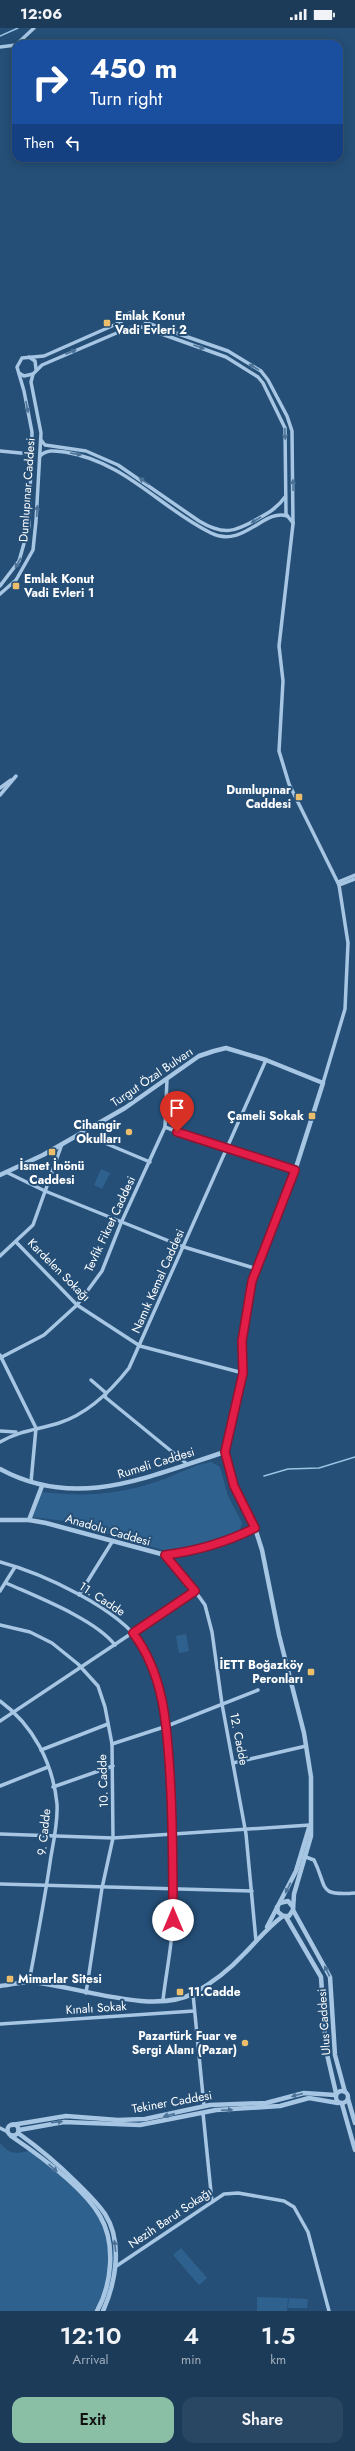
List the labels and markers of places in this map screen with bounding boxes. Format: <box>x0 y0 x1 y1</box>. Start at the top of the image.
place label: Emlak Konut Vadi Evleri 2 <box>114 307 187 339</box>
marker: Emlak Konut Vadi Evleri 2 <box>102 318 112 328</box>
place label: Emlak Konut Vadi Evleri 1 <box>23 570 94 602</box>
marker: Emlak Konut Vadi Evleri 1 <box>11 581 21 591</box>
place label: Dumlupınar Caddesi <box>226 781 291 813</box>
marker: Dumlupınar Caddesi <box>294 792 304 802</box>
pin <box>160 1091 194 1132</box>
place label: Çameli Sokak <box>227 1107 304 1125</box>
marker: Çameli Sokak <box>307 1111 317 1121</box>
place label: Cihangir Okulları <box>74 1116 121 1148</box>
marker: Cihangir Okulları <box>124 1127 134 1137</box>
marker: İsmet İnönü Caddesi <box>47 1147 57 1157</box>
place label: İsmet İnönü Caddesi <box>19 1157 85 1189</box>
place label: İETT Boğazköy Peronları <box>220 1656 304 1688</box>
marker: İETT Boğazköy Peronları <box>306 1667 316 1677</box>
place label: Mimarlar Sitesi <box>18 1970 102 1988</box>
marker: Mimarlar Sitesi <box>5 1974 15 1984</box>
place label: 11.Cadde <box>188 1983 241 2001</box>
marker: 11.Cadde <box>175 1987 185 1997</box>
place label: Pazartürk Fuar ve Sergi Alanı (Pazar) <box>132 2027 237 2059</box>
marker: Pazartürk Fuar ve Sergi Alanı (Pazar) <box>240 2038 250 2048</box>

